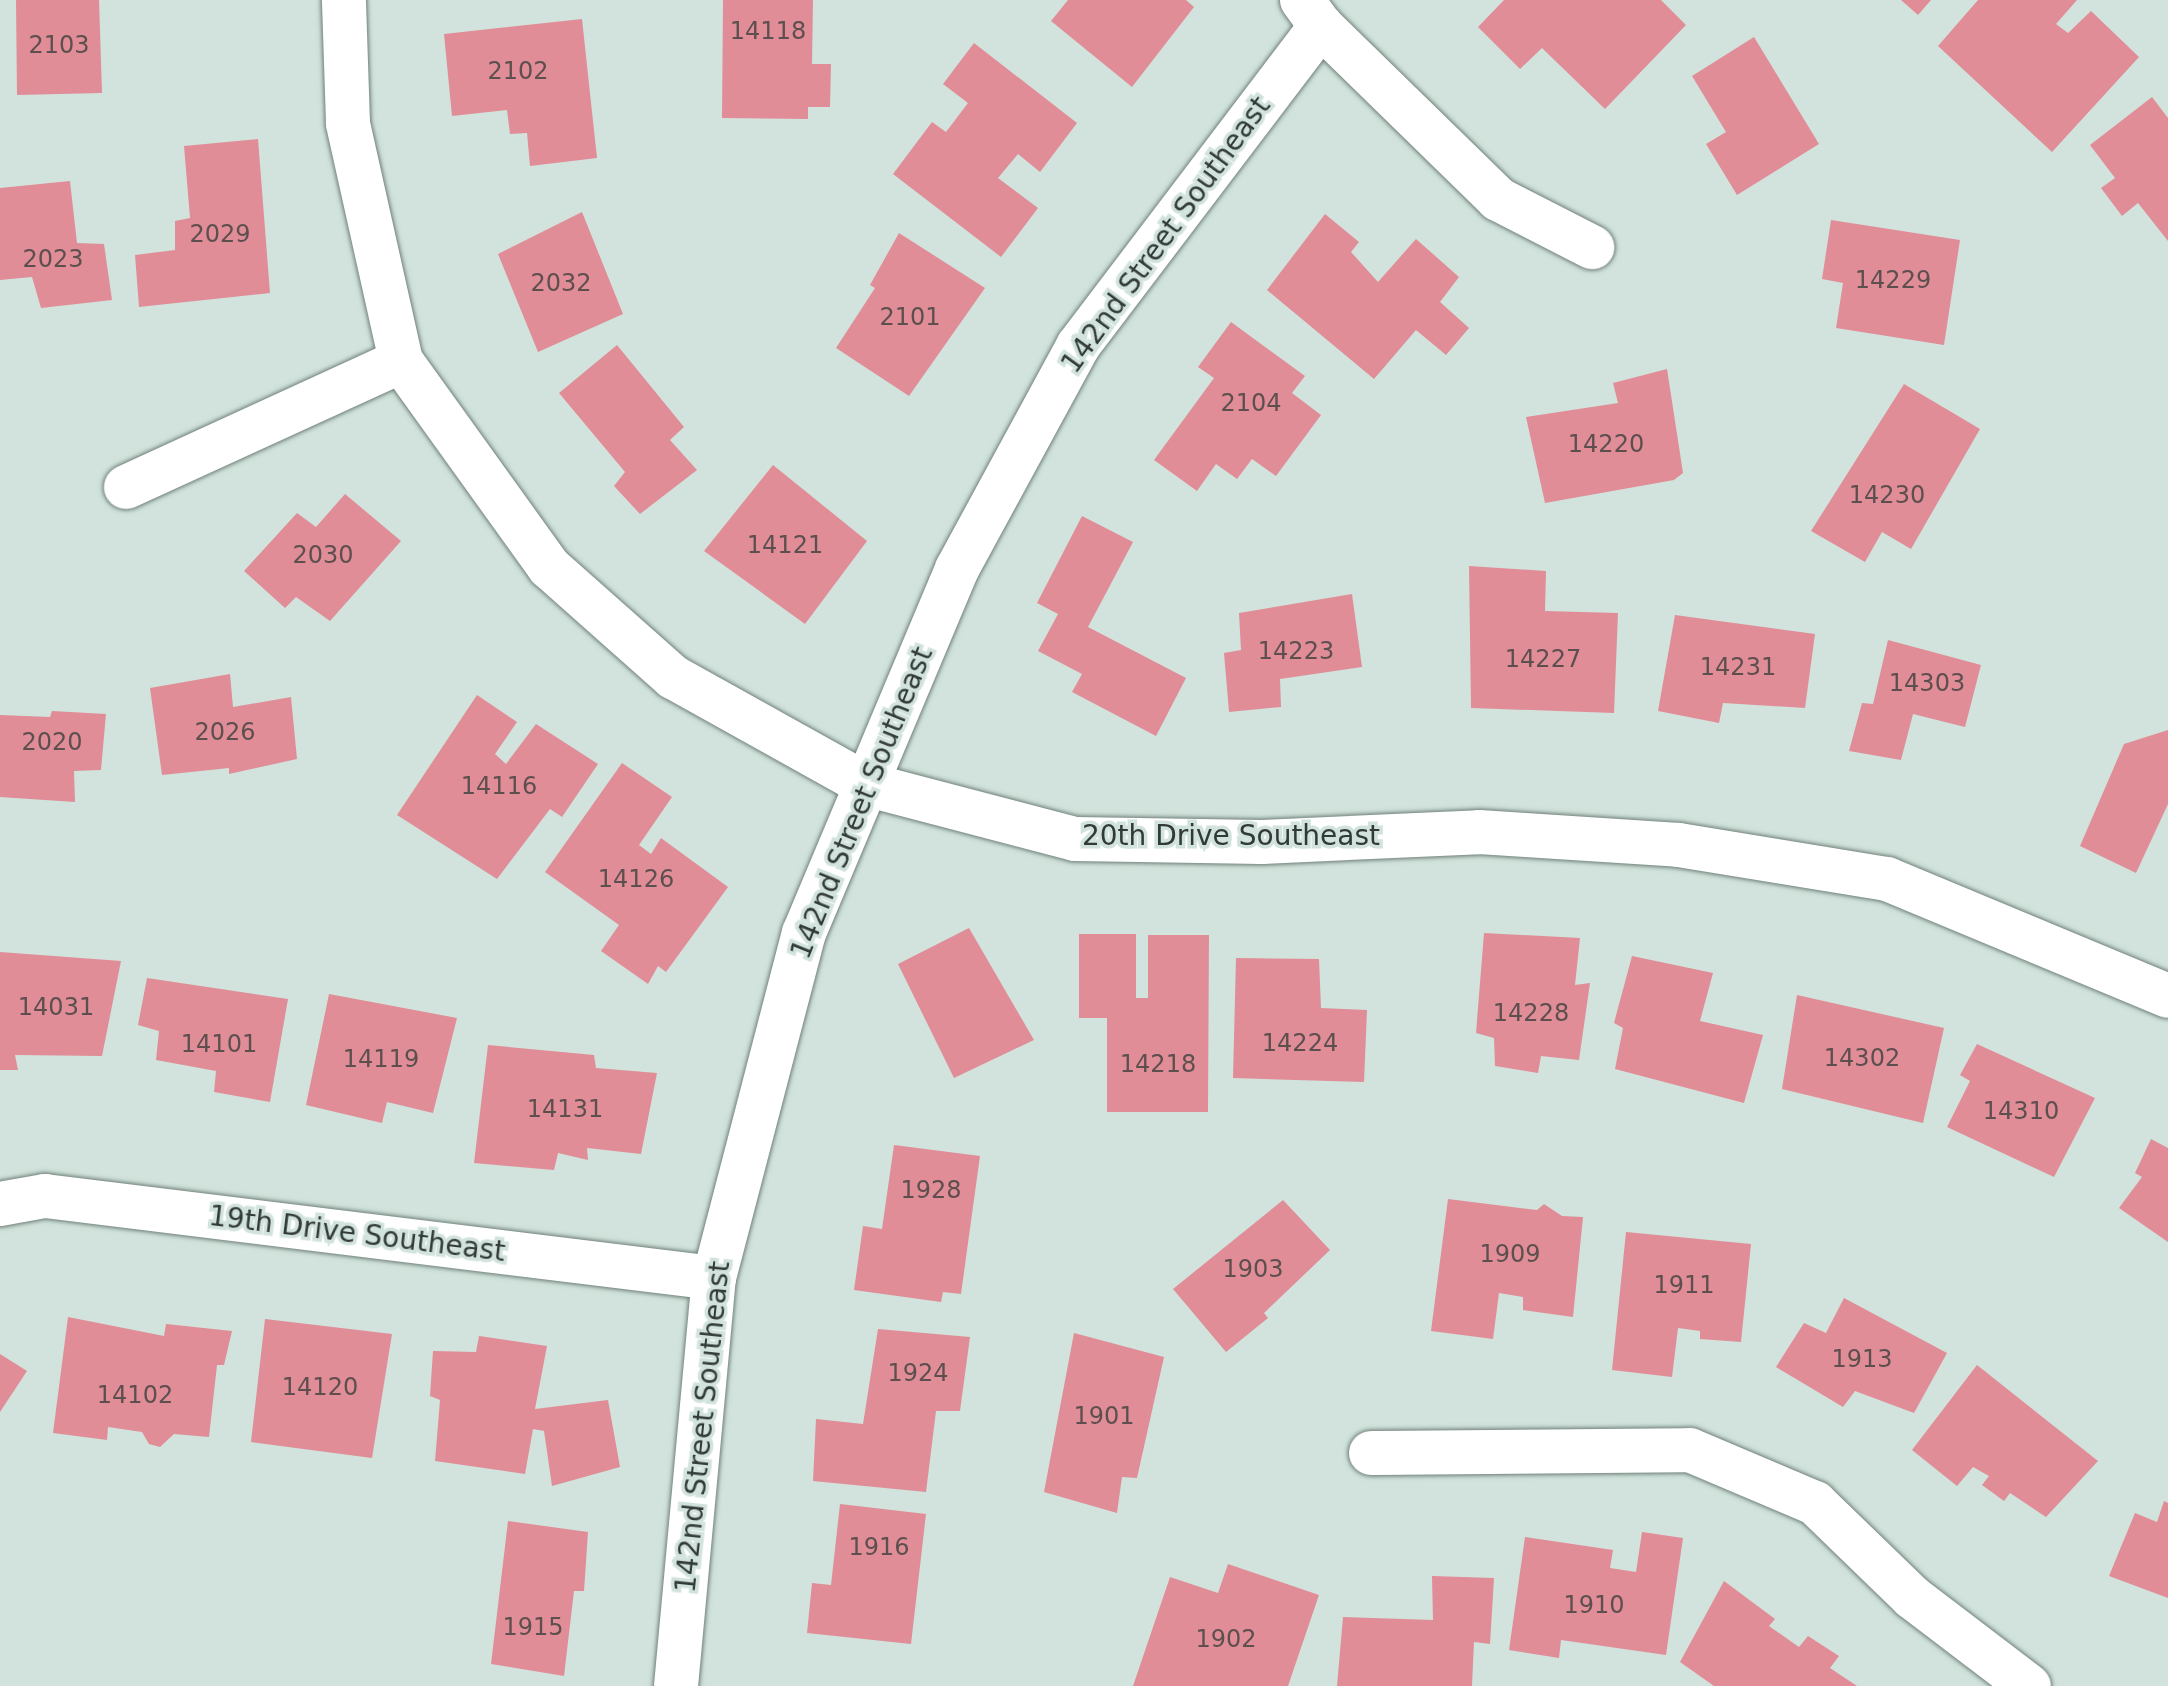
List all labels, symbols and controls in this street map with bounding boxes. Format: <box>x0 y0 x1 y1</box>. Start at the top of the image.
house number: 14118 <box>730 18 806 46</box>
house number: 2103 <box>28 32 90 60</box>
house number: 2102 <box>487 58 549 86</box>
street label: 142nd Street Southeast <box>1054 90 1278 380</box>
house number: 2029 <box>189 221 251 249</box>
house number: 2023 <box>22 246 84 274</box>
house number: 14229 <box>1855 267 1931 295</box>
house number: 2032 <box>530 270 592 298</box>
house number: 2101 <box>879 304 941 332</box>
house number: 2104 <box>1220 390 1282 418</box>
house number: 14220 <box>1568 431 1644 459</box>
house number: 14230 <box>1849 482 1925 510</box>
house number: 14121 <box>747 532 823 560</box>
house number: 2030 <box>292 542 354 570</box>
house number: 14223 <box>1258 638 1334 666</box>
street label: 142nd Street Southeast <box>784 642 940 964</box>
house number: 14227 <box>1505 646 1581 674</box>
house number: 14231 <box>1700 654 1776 682</box>
house number: 14303 <box>1889 670 1965 698</box>
house number: 2026 <box>194 719 256 747</box>
house number: 2020 <box>21 729 83 757</box>
house number: 14116 <box>461 773 537 801</box>
street label: 20th Drive Southeast <box>1082 819 1380 853</box>
house number: 14126 <box>598 866 674 894</box>
house number: 14031 <box>18 994 94 1022</box>
house number: 14228 <box>1493 1000 1569 1028</box>
house number: 14224 <box>1262 1030 1338 1058</box>
house number: 14101 <box>181 1031 257 1059</box>
house number: 14302 <box>1824 1045 1900 1073</box>
house number: 14119 <box>343 1046 419 1074</box>
house number: 14218 <box>1120 1051 1196 1079</box>
house number: 14131 <box>527 1096 603 1124</box>
house number: 14310 <box>1983 1098 2059 1126</box>
house number: 1928 <box>900 1177 962 1205</box>
street label: 19th Drive Southeast <box>207 1199 507 1269</box>
house number: 1909 <box>1479 1241 1541 1269</box>
house number: 1903 <box>1222 1256 1284 1284</box>
street label: 142nd Street Southeast <box>669 1260 737 1594</box>
house number: 1911 <box>1653 1272 1715 1300</box>
house number: 1913 <box>1831 1346 1893 1374</box>
house number: 1924 <box>887 1360 949 1388</box>
house number: 14120 <box>282 1374 358 1402</box>
house number: 14102 <box>97 1382 173 1410</box>
house number: 1901 <box>1073 1403 1135 1431</box>
house number: 1916 <box>848 1534 910 1562</box>
house number: 1910 <box>1563 1592 1625 1620</box>
house number: 1915 <box>502 1614 564 1642</box>
house number: 1902 <box>1195 1626 1257 1654</box>

